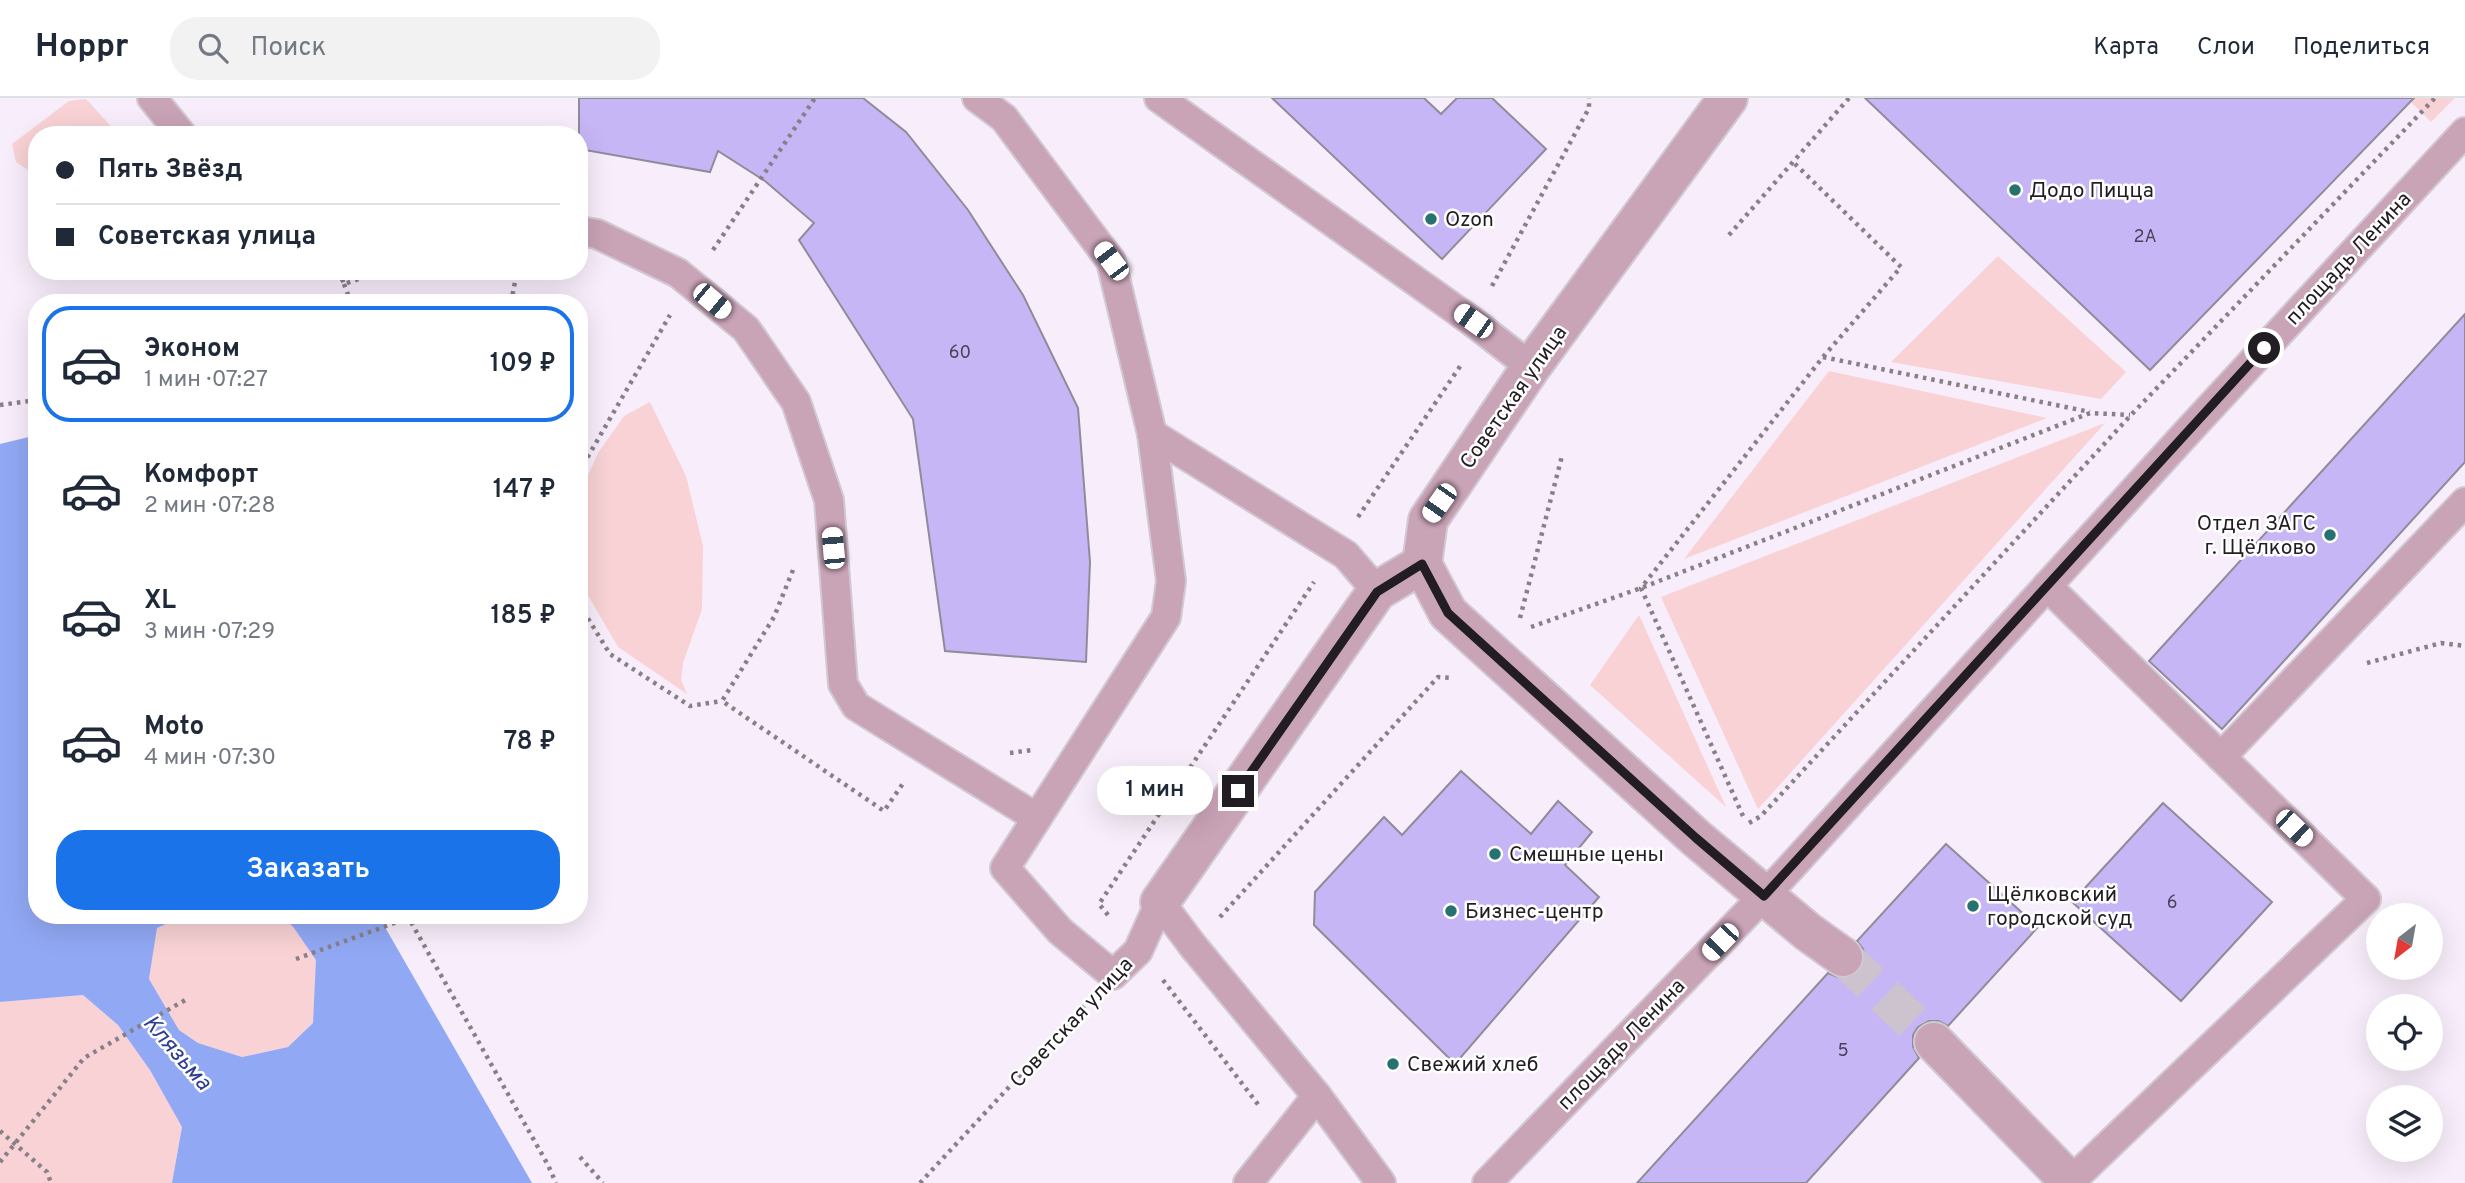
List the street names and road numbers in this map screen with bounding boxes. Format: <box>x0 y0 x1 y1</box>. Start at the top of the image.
street label: площадь Ленина <box>2280 187 2418 331</box>
street label: Советская улица <box>1455 321 1574 475</box>
street label: Советская улица <box>1005 952 1140 1094</box>
street label: площадь Ленина <box>1552 974 1692 1117</box>

